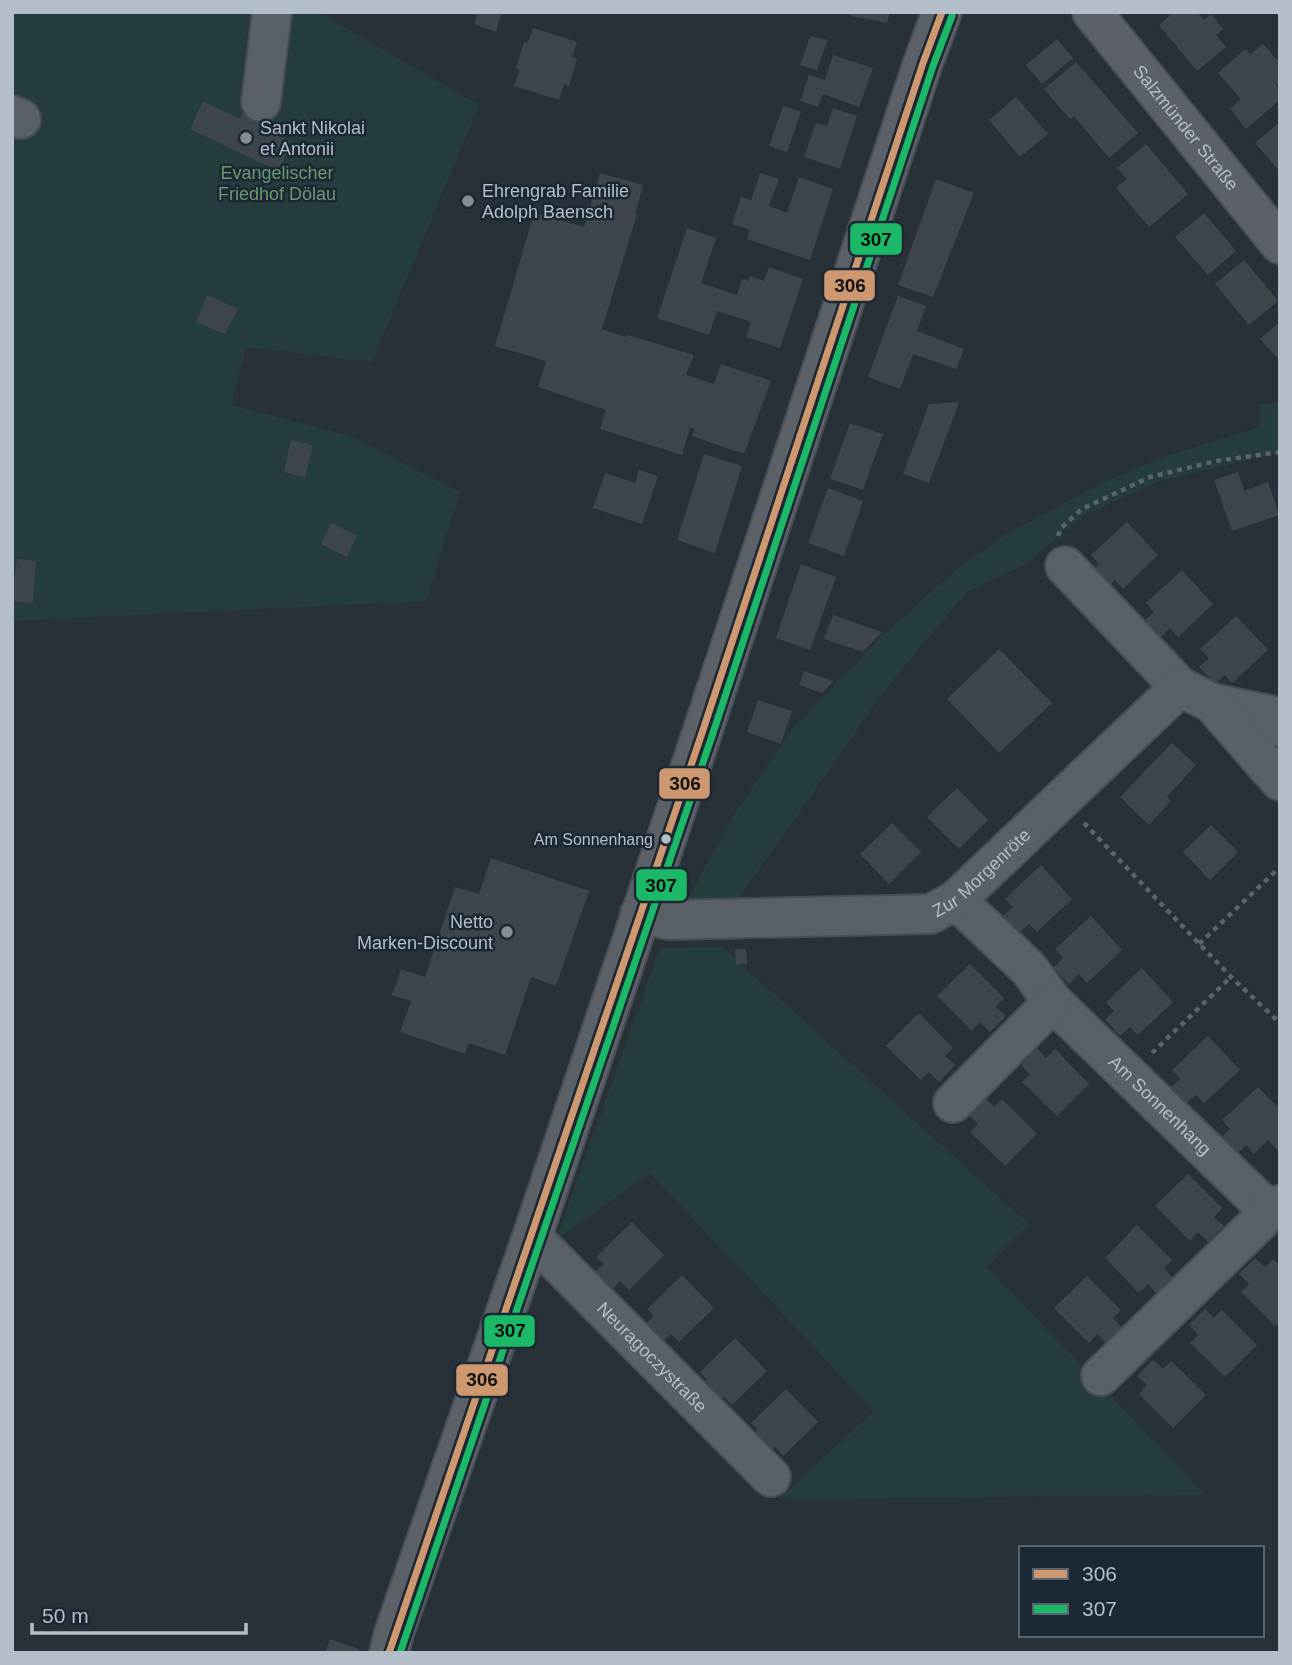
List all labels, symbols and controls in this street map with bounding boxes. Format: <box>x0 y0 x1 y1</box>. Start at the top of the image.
street label: Salzmünder Straße <box>1129 61 1242 194</box>
place label: Sankt Nikolai et Antonii <box>260 118 365 159</box>
marker: Sankt Nikolai et Antonii <box>238 130 254 146</box>
park label: Evangelischer Friedhof Dölau <box>218 163 336 204</box>
place label: Ehrengrab Familie Adolph Baensch <box>482 181 629 222</box>
marker: Ehrengrab Familie Adolph Baensch <box>460 193 476 209</box>
line badge: 307 <box>849 222 903 256</box>
text: 307 <box>860 229 892 250</box>
line badge: 306 <box>823 269 876 302</box>
text: 306 <box>834 275 866 296</box>
line badge: 306 <box>658 767 711 800</box>
text: 306 <box>669 773 701 794</box>
street label: Zur Morgenröte <box>929 825 1034 921</box>
place label: Am Sonnenhang <box>534 831 653 848</box>
marker: Am Sonnenhang <box>659 832 673 846</box>
line badge: 307 <box>635 868 688 902</box>
text: 307 <box>645 875 677 896</box>
place label: Netto Marken-Discount <box>357 912 493 953</box>
marker: Netto Marken-Discount <box>499 924 515 940</box>
street label: Am Sonnenhang <box>1105 1052 1215 1159</box>
street label: Neuragoczystraße <box>593 1298 711 1417</box>
line badge: 307 <box>483 1314 536 1348</box>
text: 307 <box>494 1320 526 1341</box>
line badge: 306 <box>455 1363 509 1397</box>
text: 306 <box>466 1369 498 1390</box>
legend <box>1019 1546 1264 1637</box>
text: 306 <box>1082 1562 1117 1585</box>
scale bar <box>32 1592 245 1636</box>
text: 307 <box>1082 1597 1117 1620</box>
text: 50 m <box>42 1604 89 1627</box>

